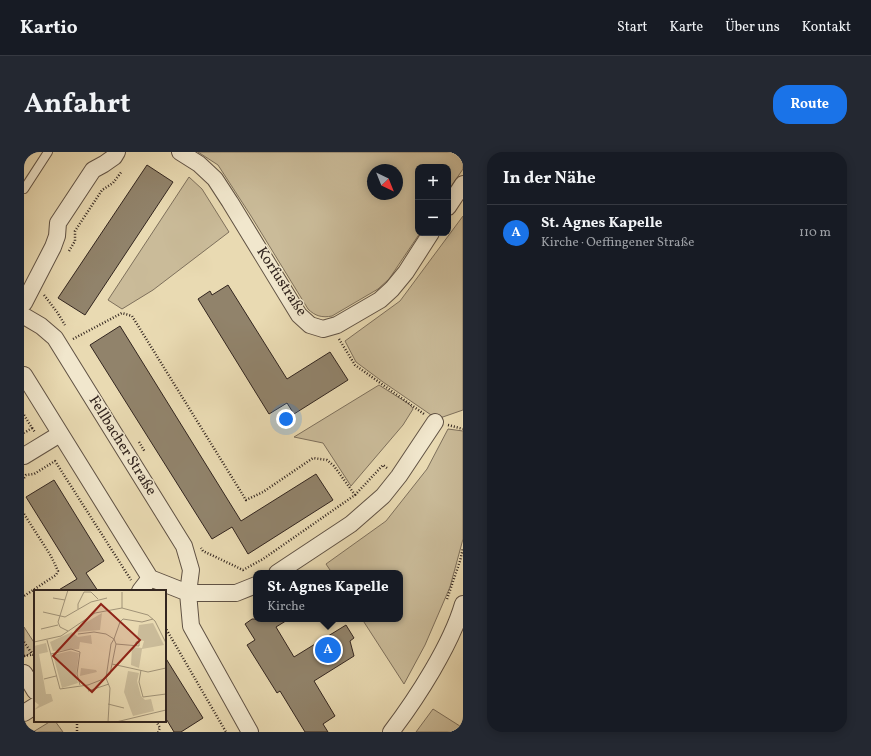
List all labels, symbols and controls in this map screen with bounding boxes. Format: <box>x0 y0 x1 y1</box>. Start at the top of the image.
text: Kartio <box>20 15 78 41</box>
text: Start <box>617 18 647 37</box>
text: Karte <box>669 18 703 37</box>
text: Über uns <box>725 18 780 37</box>
text: Kontakt <box>802 18 851 37</box>
text: Anfahrt <box>24 85 131 124</box>
button: Route <box>773 85 847 124</box>
north arrow <box>367 164 403 200</box>
map controls <box>415 164 451 236</box>
button: + <box>415 164 451 200</box>
text: In der Nähe <box>503 167 596 190</box>
button: − <box>415 200 451 236</box>
text: St. Agnes Kapelle <box>541 213 662 234</box>
text: A <box>511 224 521 242</box>
text: 110 m <box>799 224 831 242</box>
text: Kirche · Oeffingener Straße <box>541 234 694 252</box>
street label: Korfustraße <box>251 243 311 321</box>
street label: Fellbacher Straße <box>83 392 161 500</box>
your location <box>276 409 296 429</box>
popup <box>253 570 403 622</box>
text: St. Agnes Kapelle <box>267 577 389 598</box>
inset map <box>34 590 166 722</box>
text: Kirche <box>267 598 305 616</box>
pin: A <box>315 635 341 665</box>

